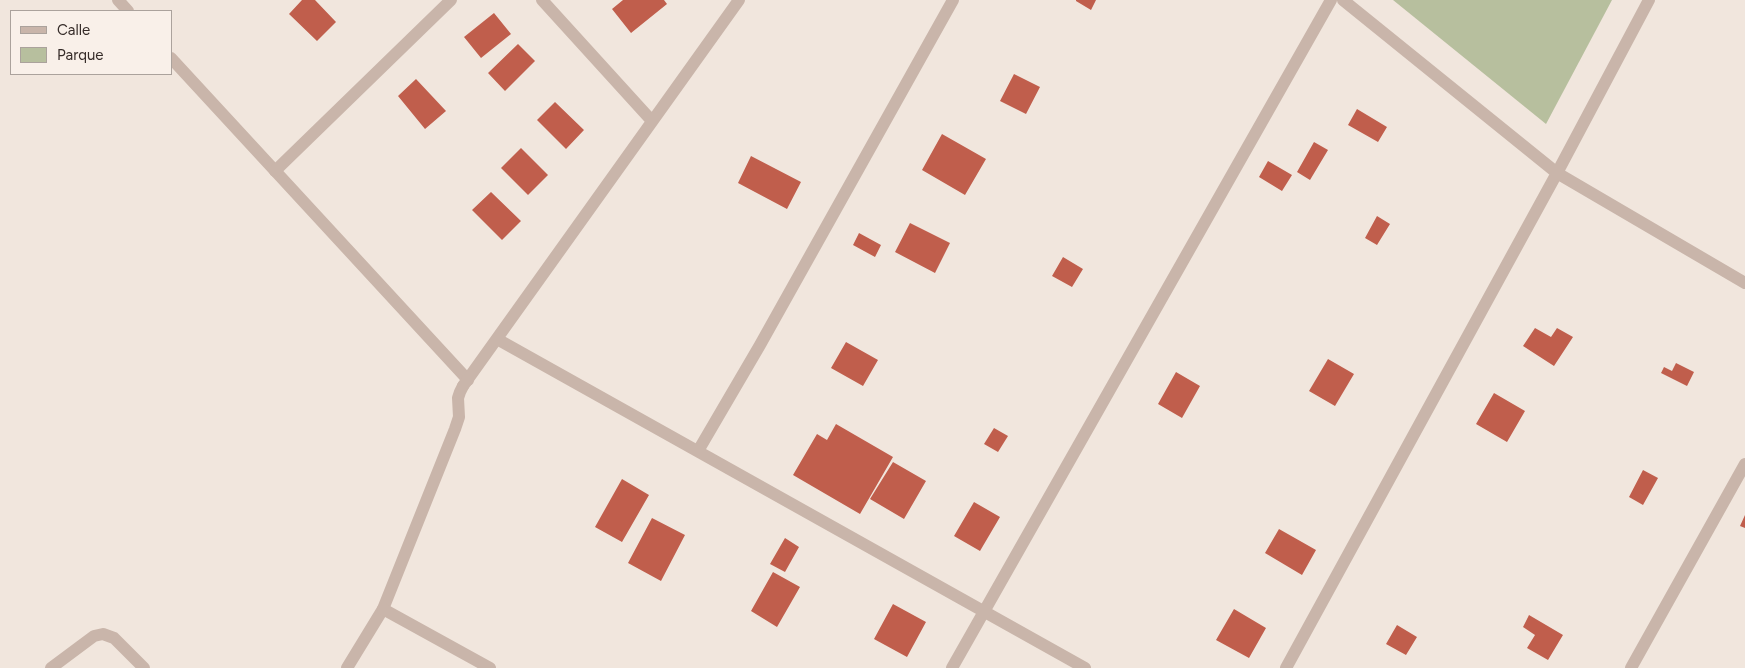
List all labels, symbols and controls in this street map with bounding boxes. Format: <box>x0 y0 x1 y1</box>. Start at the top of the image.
legend <box>10 10 172 75</box>
text: Calle <box>57 21 90 39</box>
text: Parque <box>57 46 104 64</box>

